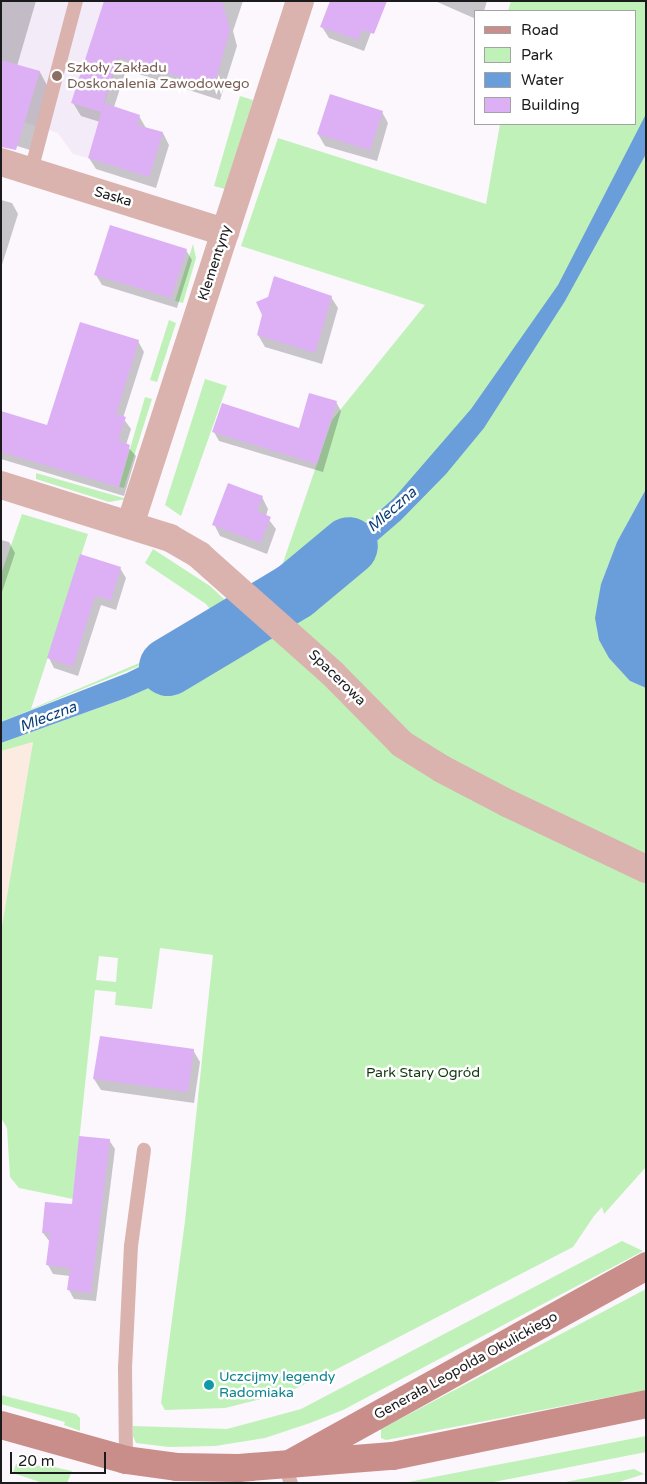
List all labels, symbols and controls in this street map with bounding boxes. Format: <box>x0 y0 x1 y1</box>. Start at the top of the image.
legend <box>474 10 637 125</box>
text: Road <box>521 21 559 39</box>
text: Park <box>521 46 553 64</box>
place label: Szkoły Zakładu Doskonalenia Zawodowego <box>67 60 250 92</box>
marker: Szkoły Zakładu Doskonalenia Zawodowego <box>51 70 63 82</box>
text: Water <box>521 71 564 89</box>
text: Building <box>521 96 580 114</box>
street label: Saska <box>92 183 134 211</box>
street label: Klementyny <box>195 223 235 303</box>
water label: Mleczna <box>364 484 420 536</box>
street label: Spacerowa <box>305 647 369 709</box>
water label: Mleczna <box>17 698 79 736</box>
park label: Park Stary Ogród <box>366 1065 480 1081</box>
street label: Generała Leopolda Okulickiego <box>371 1308 561 1424</box>
place label: Uczcijmy legendy Radomiaka <box>219 1369 335 1401</box>
marker: Uczcijmy legendy Radomiaka <box>203 1379 215 1391</box>
scale bar <box>12 1442 109 1474</box>
text: 20 m <box>18 1452 55 1470</box>

